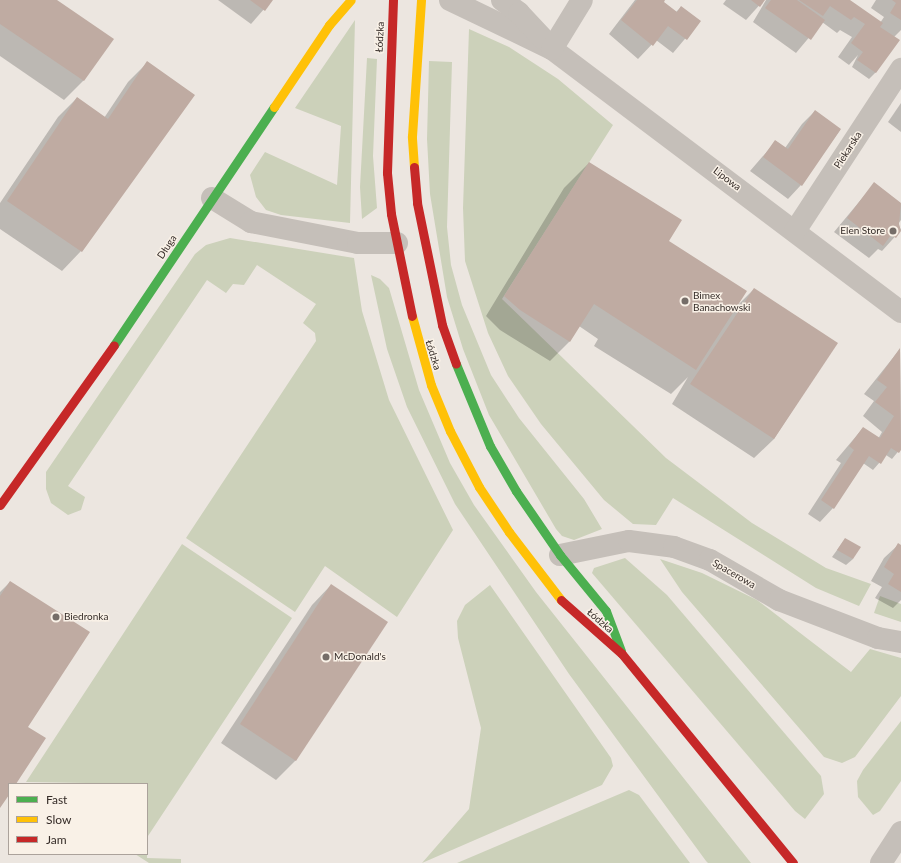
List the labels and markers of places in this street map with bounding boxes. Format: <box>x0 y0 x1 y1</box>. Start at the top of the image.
place label: Elen Store <box>840 225 885 237</box>
marker: Elen Store <box>888 226 898 236</box>
place label: Bimex Banachowski <box>693 289 750 312</box>
marker: Bimex Banachowski <box>680 296 690 306</box>
place label: Biedronka <box>64 611 108 623</box>
marker: Biedronka <box>51 612 61 622</box>
place label: McDonald's <box>334 651 386 663</box>
marker: McDonald's <box>321 652 331 662</box>

